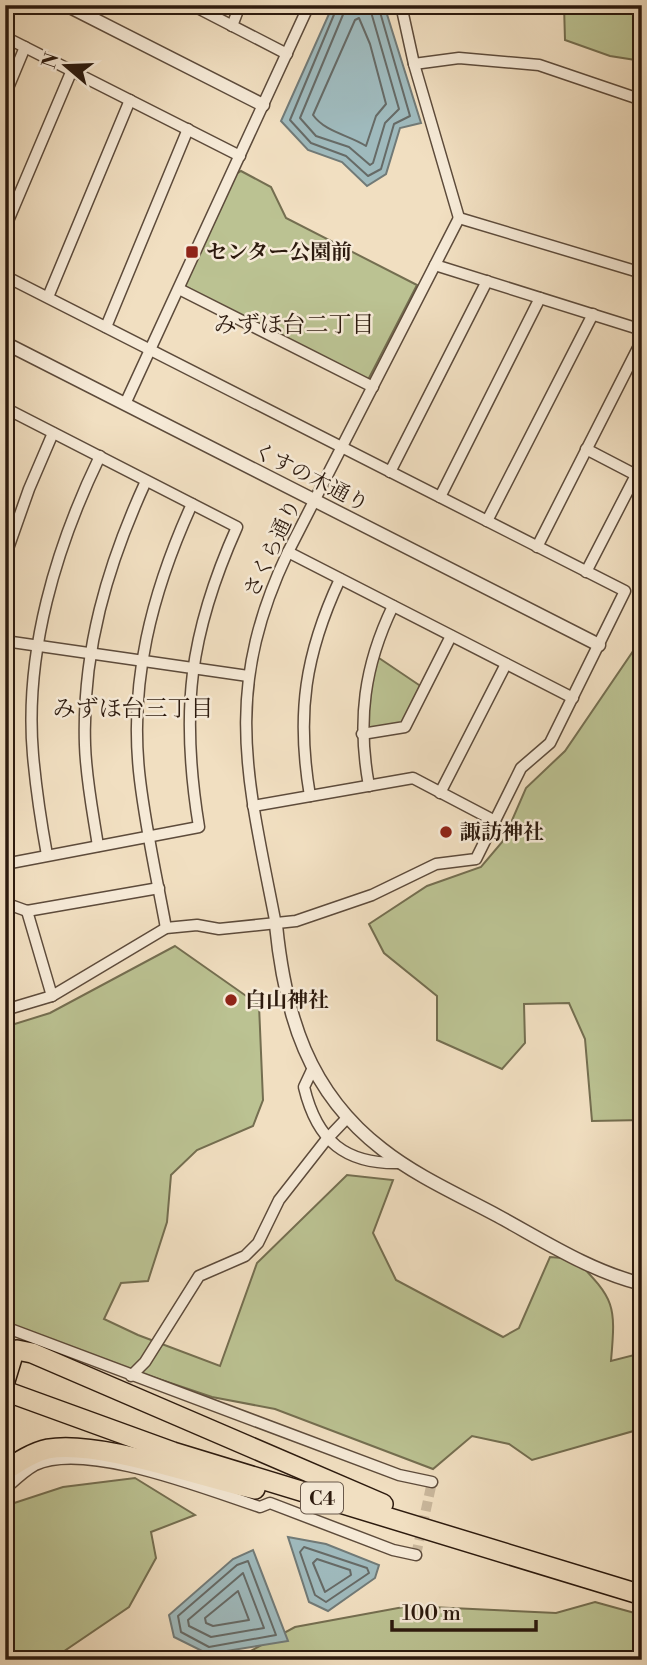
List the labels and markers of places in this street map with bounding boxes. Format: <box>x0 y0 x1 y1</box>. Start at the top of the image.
place label: センター公園前 <box>206 240 352 266</box>
marker: センター公園前 <box>184 244 200 260</box>
place label: 諏訪神社 <box>460 820 544 846</box>
marker: 諏訪神社 <box>438 824 454 840</box>
place label: 白山神社 <box>245 988 329 1014</box>
marker: 白山神社 <box>223 992 239 1008</box>

